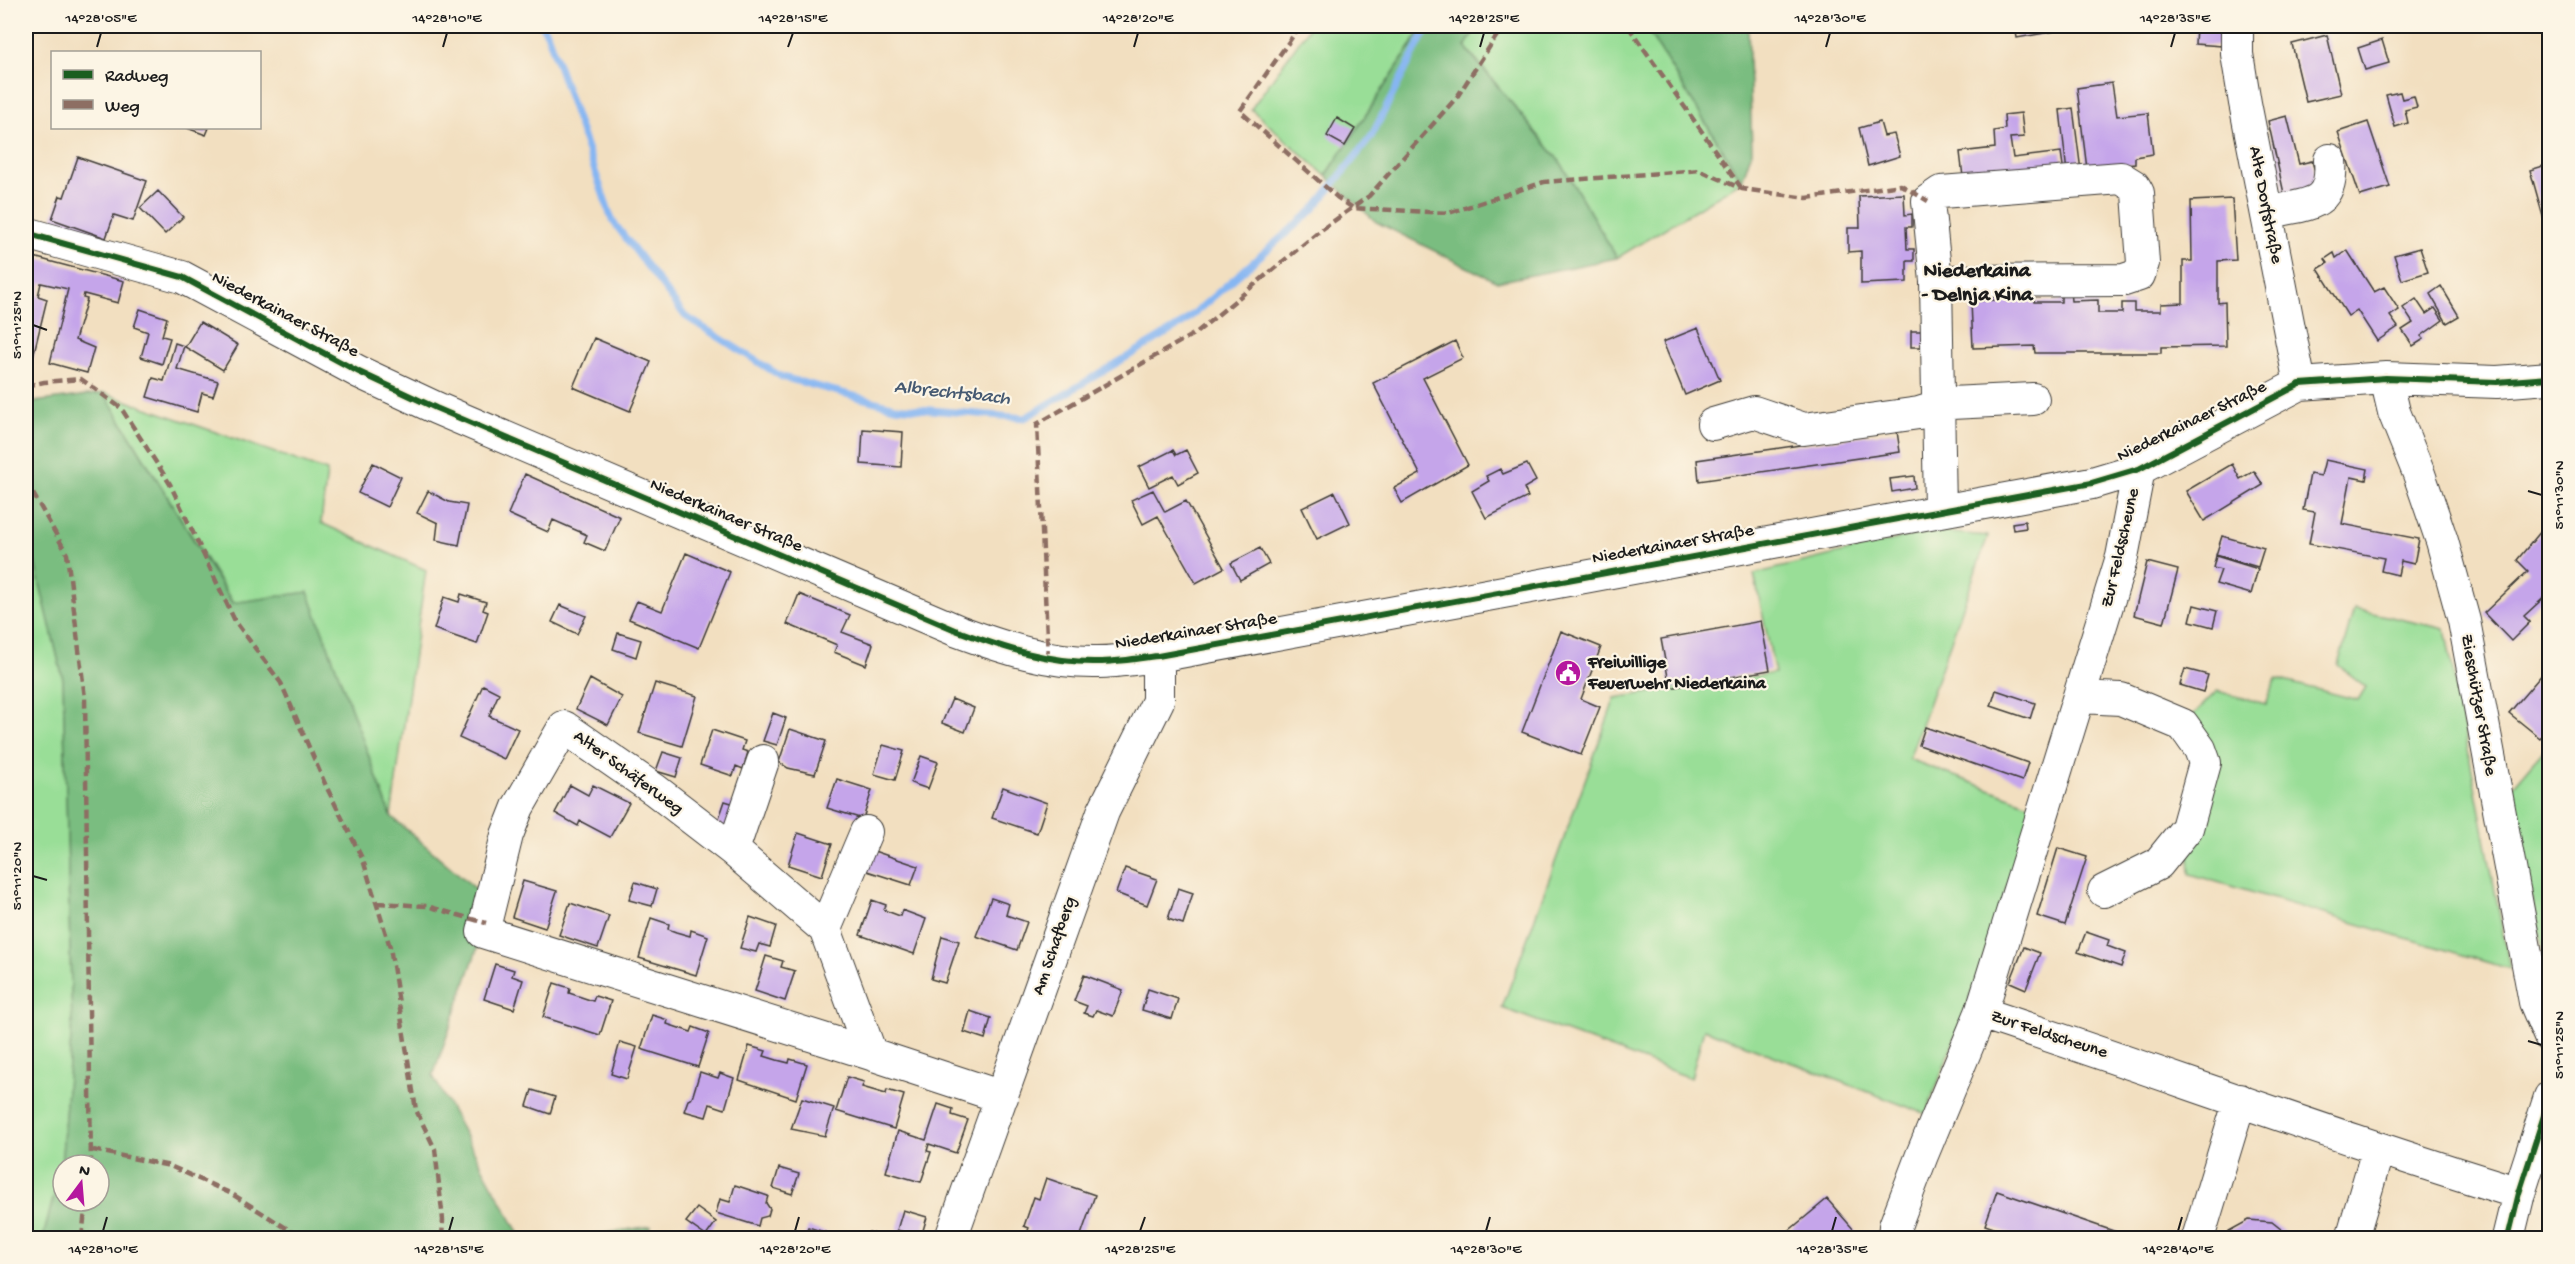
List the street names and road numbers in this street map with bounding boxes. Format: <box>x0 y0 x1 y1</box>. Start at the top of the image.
street label: Alte Dorfstraße <box>2243 145 2287 266</box>
street label: Niederkainaer Straße <box>208 267 363 363</box>
street label: Niederkainaer Straße <box>2114 376 2271 467</box>
street label: Niederkainaer Straße <box>646 474 806 558</box>
street label: Zur Feldscheune <box>2097 486 2145 610</box>
street label: Niederkainaer Straße <box>1590 520 1756 570</box>
street label: Niederkainaer Straße <box>1113 609 1279 655</box>
street label: Zieschützer Straße <box>2455 633 2501 778</box>
street label: Alter Schäferweg <box>569 726 687 820</box>
street label: Am Schafberg <box>1028 894 1082 998</box>
street label: Zur Feldscheune <box>1988 1006 2111 1064</box>

